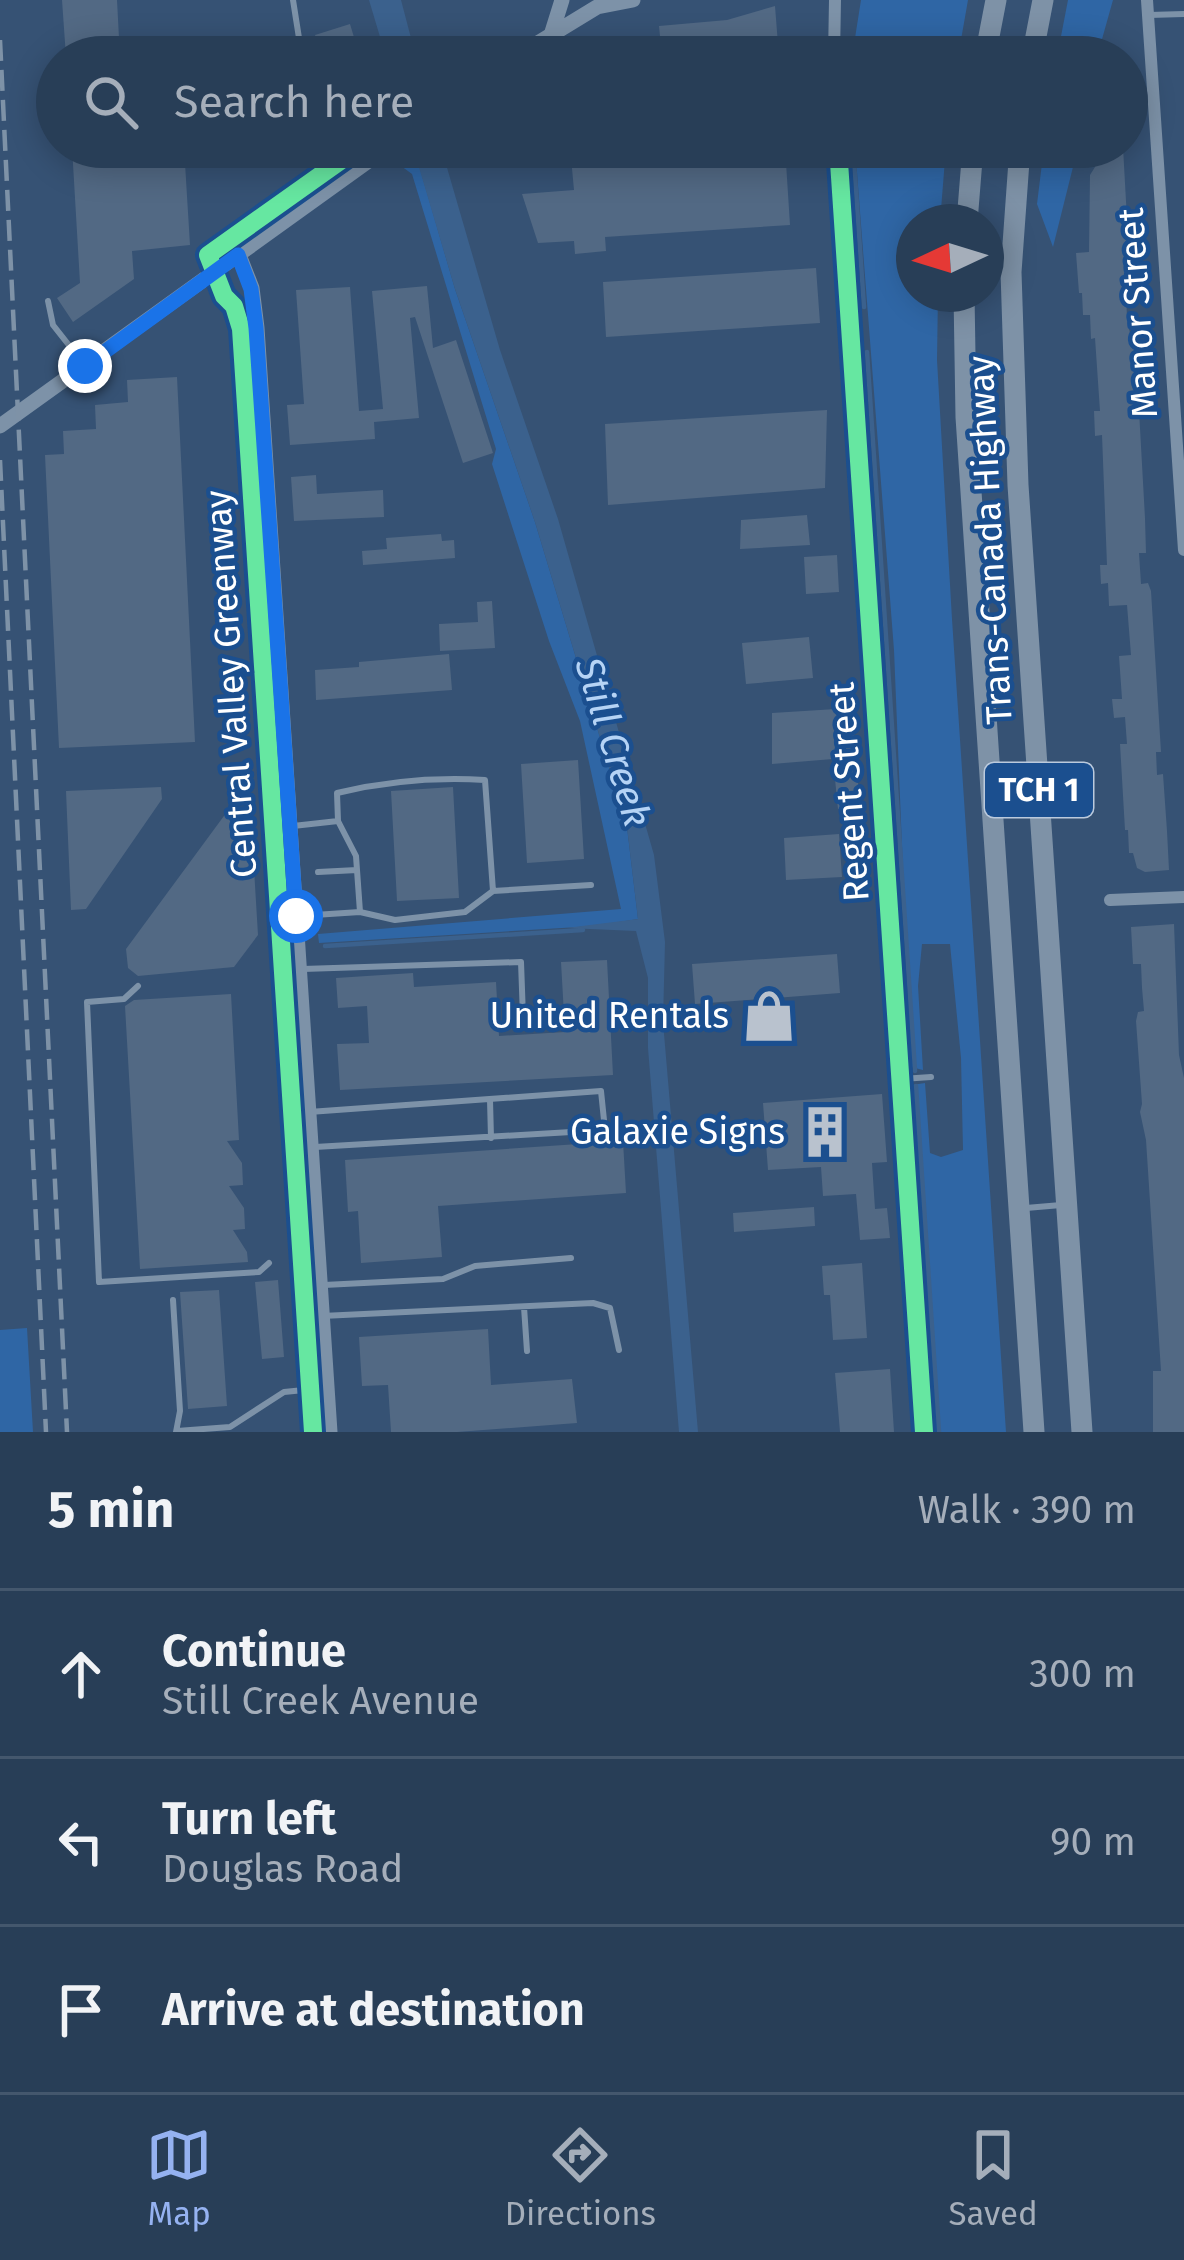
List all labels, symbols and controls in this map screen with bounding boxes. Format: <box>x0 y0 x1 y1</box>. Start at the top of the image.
search box <box>36 36 1148 168</box>
icon: search <box>78 69 144 135</box>
text: Search here <box>174 75 414 129</box>
north arrow <box>896 204 1004 312</box>
street label: Manor Street <box>1109 206 1167 420</box>
route end <box>58 339 112 393</box>
street label: Trans-Canada Highway <box>958 354 1022 725</box>
street label: Central Valley Greenway <box>195 488 266 879</box>
water label: Still Creek <box>565 651 660 832</box>
street label: Regent Street <box>819 681 879 903</box>
road number: TCH 1 <box>985 763 1093 817</box>
route start <box>269 889 323 943</box>
shop icon: United Rentals <box>740 987 798 1045</box>
place label: United Rentals <box>489 994 729 1038</box>
building icon: Galaxie Signs <box>796 1103 854 1161</box>
place label: Galaxie Signs <box>570 1110 785 1154</box>
text: 5 min <box>48 1479 174 1541</box>
text: Walk · 390 m <box>918 1487 1136 1533</box>
text: Continue <box>162 1624 346 1678</box>
icon: ahead <box>48 1641 114 1707</box>
text: 300 m <box>1029 1651 1136 1697</box>
text: Still Creek Avenue <box>162 1678 479 1724</box>
text: Turn left <box>162 1792 336 1846</box>
icon: left <box>48 1809 114 1875</box>
text: 90 m <box>1050 1819 1136 1865</box>
text: Douglas Road <box>162 1846 403 1892</box>
icon: arrive <box>48 1977 114 2043</box>
text: Arrive at destination <box>162 1983 585 2037</box>
tab: Map <box>146 2122 212 2234</box>
tab: Directions <box>505 2122 656 2234</box>
tab: Saved <box>948 2122 1038 2234</box>

